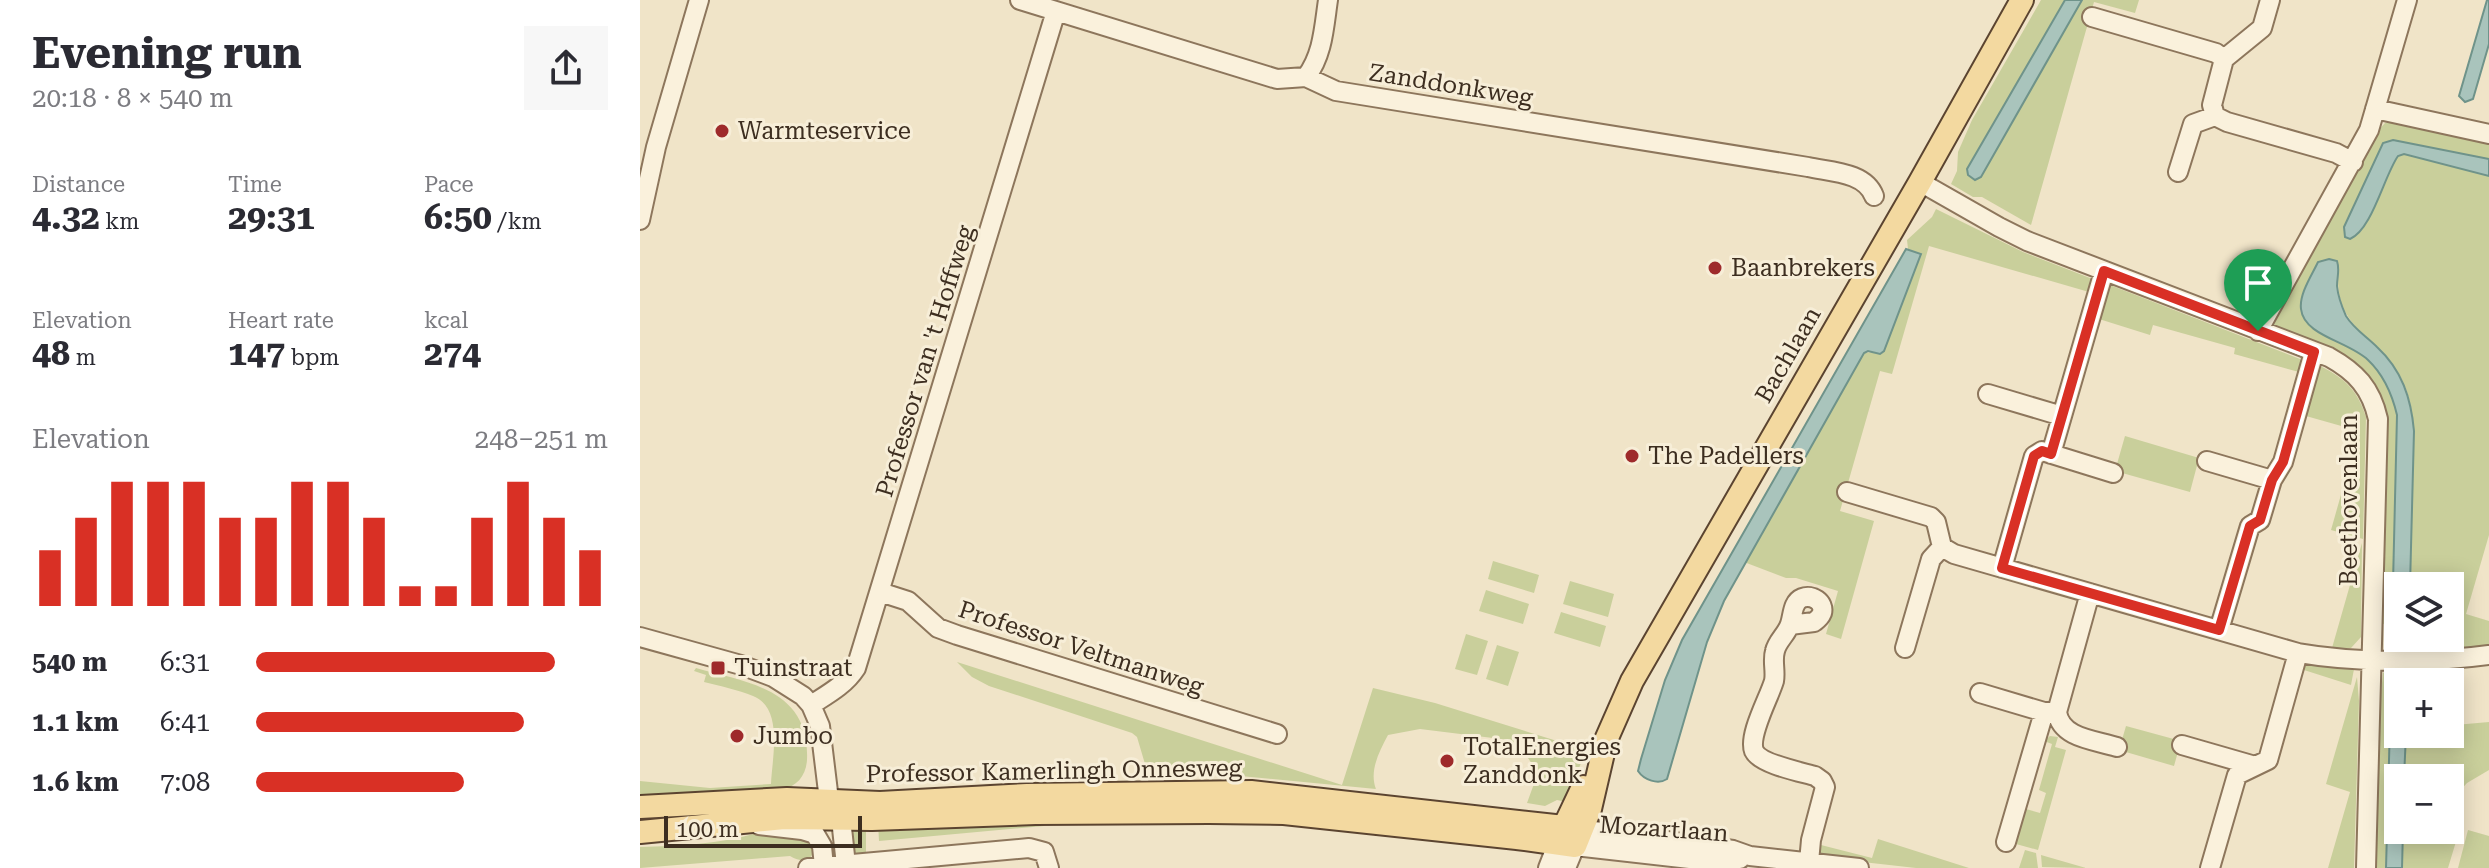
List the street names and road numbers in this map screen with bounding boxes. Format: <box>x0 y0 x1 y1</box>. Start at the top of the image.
street label: Zanddonkweg <box>1367 58 1535 112</box>
street label: Professor van 't Hoffweg <box>870 221 980 500</box>
street label: Bachlaan <box>1749 302 1827 408</box>
street label: Beethovenlaan <box>2335 414 2363 586</box>
street label: Professor Veltmanweg <box>955 595 1208 701</box>
street label: Professor Kamerlingh Onnesweg <box>865 754 1243 788</box>
street label: Mozartlaan <box>1598 811 1730 847</box>

